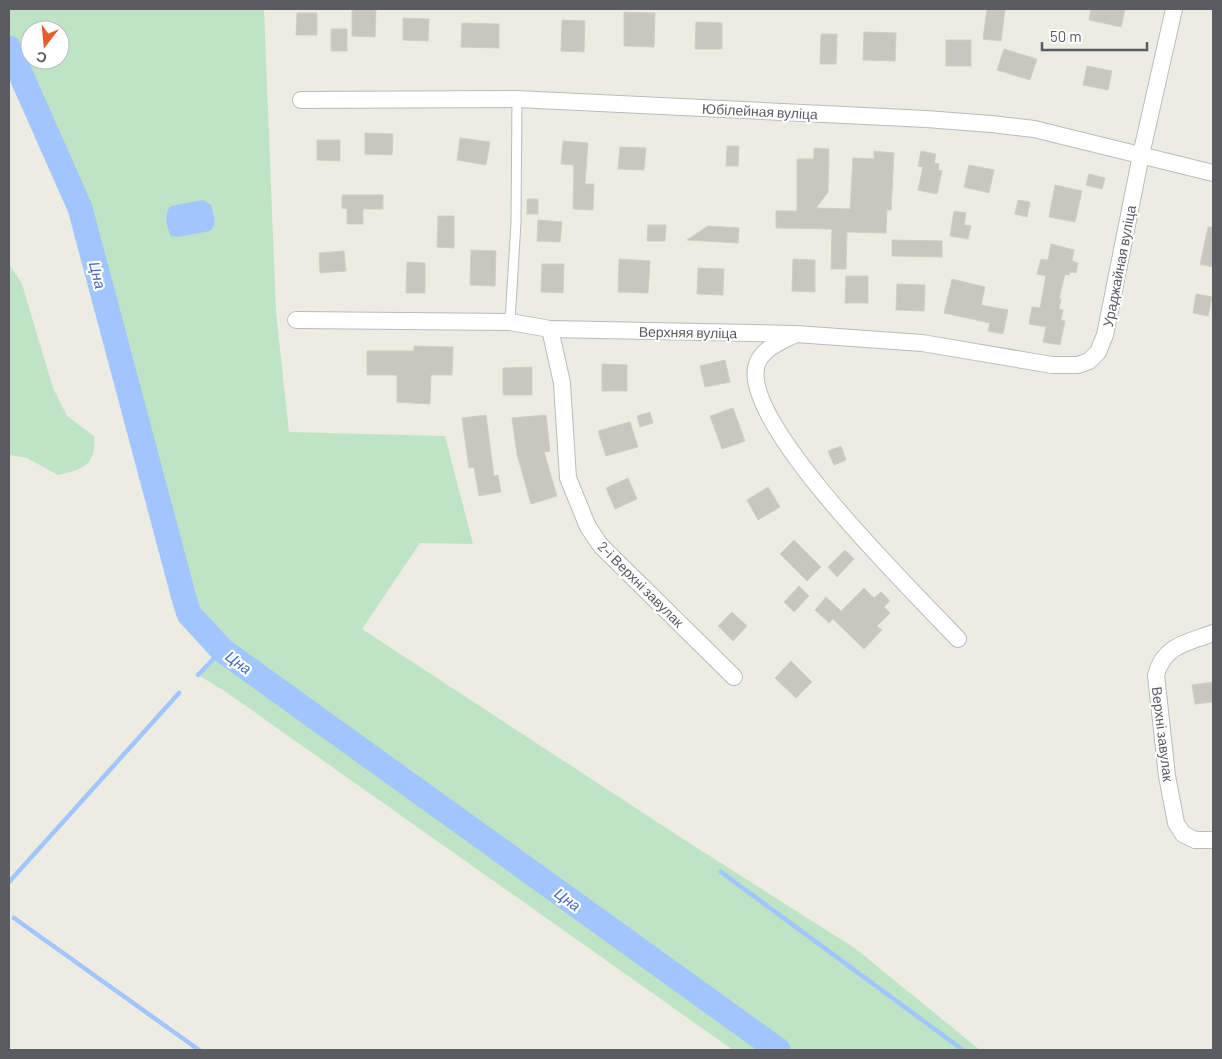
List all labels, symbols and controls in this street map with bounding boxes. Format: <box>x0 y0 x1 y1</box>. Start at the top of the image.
north arrow <box>20 20 70 70</box>
scale bar <box>1042 20 1147 52</box>
text: 50 m <box>1050 27 1082 45</box>
text: С <box>34 48 48 68</box>
street label: Юбілейная вуліца <box>702 99 819 123</box>
street label: Ураджайная вуліца <box>1099 203 1139 328</box>
water label: Цна <box>86 259 110 291</box>
street label: Верхняя вуліца <box>639 323 738 341</box>
street label: 2-і Верхні завулак <box>595 538 688 631</box>
water label: Цна <box>223 647 255 677</box>
street label: Верхні завулак <box>1149 686 1177 783</box>
water label: Цна <box>552 884 584 914</box>

